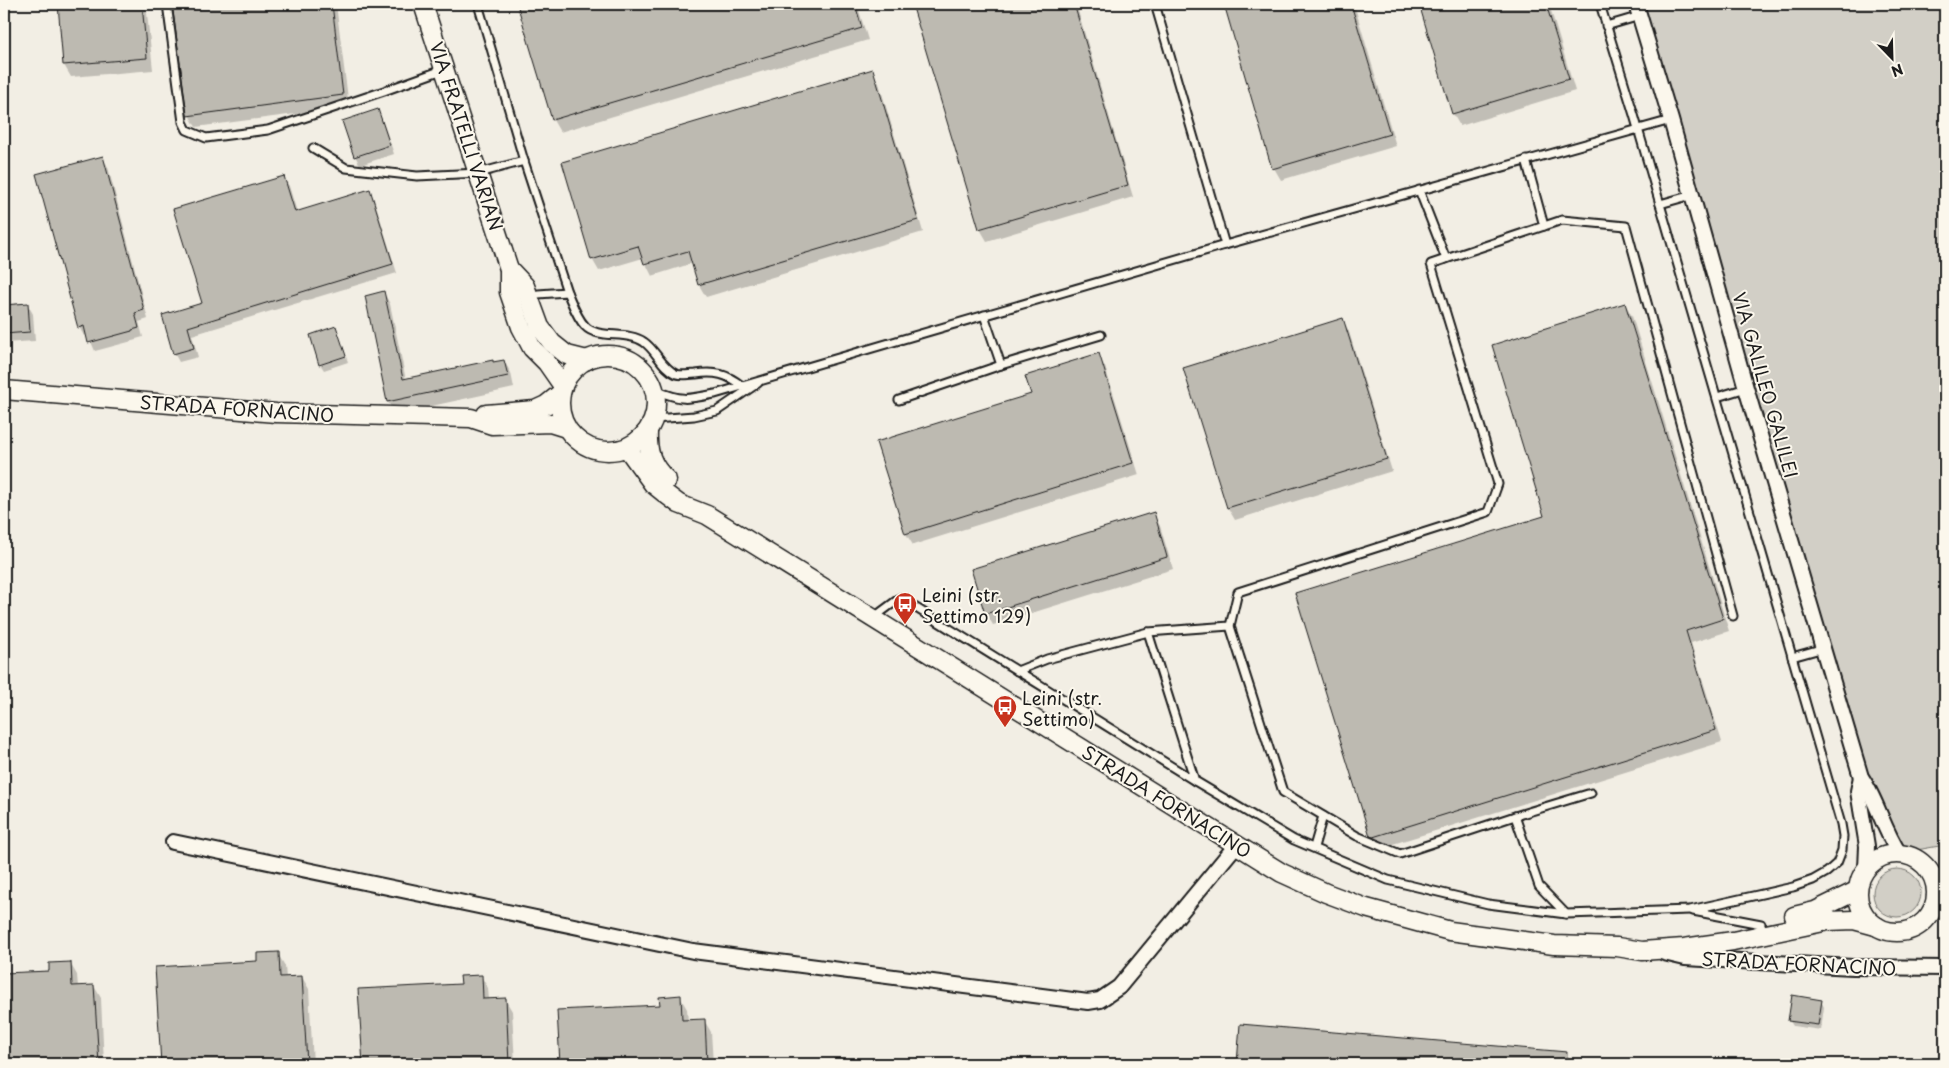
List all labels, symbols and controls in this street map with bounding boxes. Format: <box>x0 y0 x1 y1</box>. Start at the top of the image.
north arrow <box>1866 32 1916 82</box>
street label: VIA FRATELLI VARIAN <box>424 38 510 234</box>
text: N <box>1888 59 1906 82</box>
street label: VIA GALILEO GALILEI <box>1726 289 1806 481</box>
street label: STRADA FORNACINO <box>139 388 335 428</box>
place label: Leini (str. Settimo 129) <box>922 581 1031 629</box>
bus stop icon: Leini (str. Settimo 129) <box>892 591 918 625</box>
place label: Leini (str. Settimo) <box>1022 684 1102 732</box>
bus stop icon: Leini (str. Settimo) <box>992 694 1018 728</box>
street label: STRADA FORNACINO <box>1077 738 1257 864</box>
street label: STRADA FORNACINO <box>1701 944 1897 982</box>

